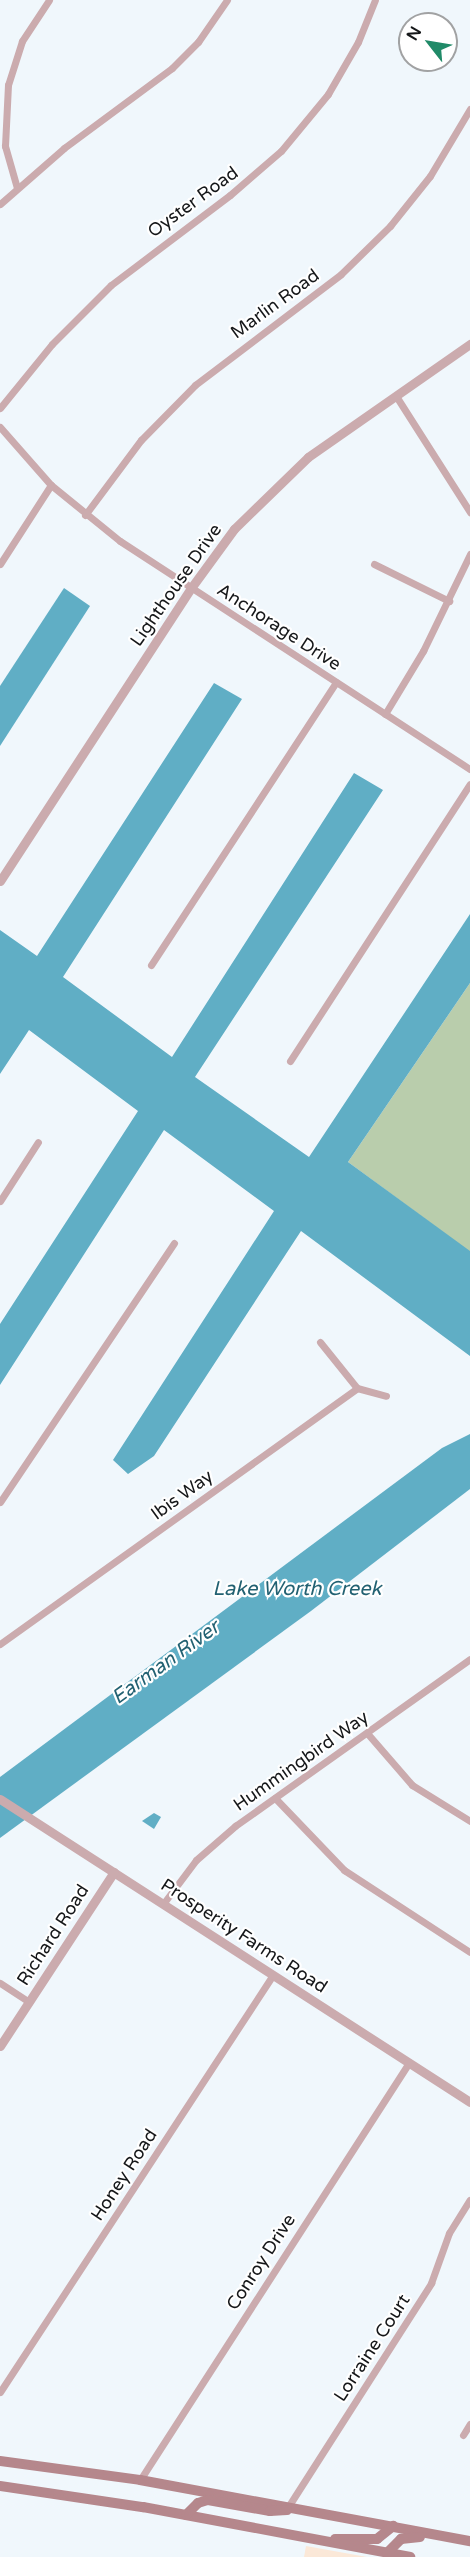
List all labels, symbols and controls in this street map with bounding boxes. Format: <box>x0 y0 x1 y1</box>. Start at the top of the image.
north arrow <box>398 12 458 72</box>
text: N <box>402 23 426 44</box>
street label: Oyster Road <box>144 162 242 242</box>
street label: Marlin Road <box>226 265 324 343</box>
street label: Lighthouse Drive <box>126 520 226 650</box>
street label: Anchorage Drive <box>213 579 345 675</box>
street label: Ibis Way <box>147 1465 217 1525</box>
water label: Lake Worth Creek <box>213 1577 381 1601</box>
water label: Earman River <box>108 1616 224 1710</box>
street label: Hummingbird Way <box>229 1706 373 1816</box>
street label: Prosperity Farms Road <box>157 1874 331 1998</box>
street label: Richard Road <box>12 1881 94 1989</box>
street label: Honey Road <box>86 2125 162 2225</box>
street label: Conroy Drive <box>222 2210 300 2314</box>
street label: Lorraine Court <box>329 2290 415 2406</box>

